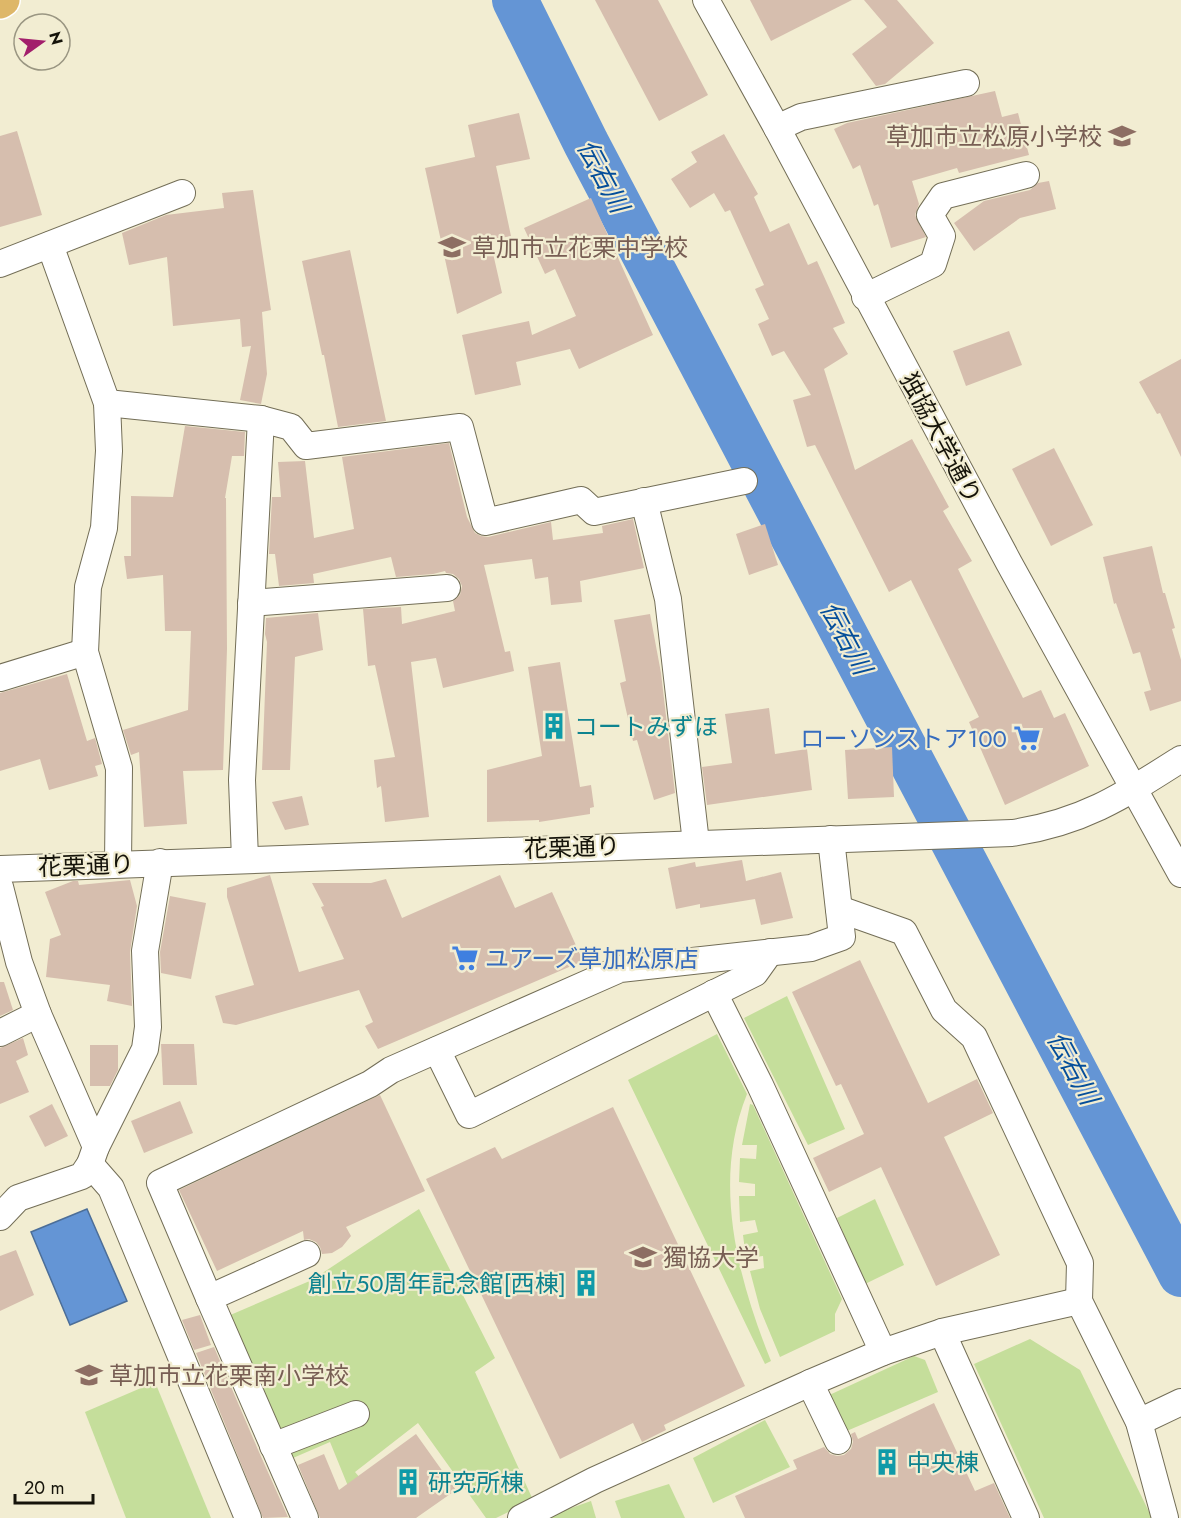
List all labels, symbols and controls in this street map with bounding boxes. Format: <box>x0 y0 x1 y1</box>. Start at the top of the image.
north arrow <box>12 12 72 72</box>
text: N <box>43 29 69 47</box>
place label: 草加市立松原小学校 <box>886 119 1102 154</box>
school or university icon: 草加市立松原小学校 <box>1107 121 1137 151</box>
water label: 伝右川 <box>568 133 639 222</box>
place label: 草加市立花栗中学校 <box>472 230 688 265</box>
school or university icon: 草加市立花栗中学校 <box>437 232 467 262</box>
street label: 独協大学通り <box>892 366 990 510</box>
water label: 伝右川 <box>811 595 882 684</box>
place label: コートみずほ <box>574 709 718 744</box>
building icon: コートみずほ <box>539 711 569 741</box>
place label: ローソンストア100 <box>800 721 1007 756</box>
supermarket icon: ローソンストア100 <box>1012 723 1042 753</box>
street label: 花栗通り <box>523 828 621 866</box>
street label: 花栗通り <box>37 846 135 884</box>
place label: ユアーズ草加松原店 <box>485 941 698 976</box>
supermarket icon: ユアーズ草加松原店 <box>450 943 480 973</box>
water label: 伝右川 <box>1038 1025 1109 1114</box>
place label: 獨協大学 <box>663 1240 759 1275</box>
school or university icon: 獨協大学 <box>628 1242 658 1272</box>
place label: 創立50周年記念館[西棟] <box>308 1266 566 1301</box>
building icon: 創立50周年記念館[西棟] <box>571 1268 601 1298</box>
place label: 草加市立花栗南小学校 <box>109 1358 349 1393</box>
school or university icon: 草加市立花栗南小学校 <box>74 1360 104 1390</box>
place label: 中央棟 <box>907 1445 979 1480</box>
building icon: 中央棟 <box>872 1447 902 1477</box>
place label: 研究所棟 <box>428 1465 524 1500</box>
scale bar <box>15 1467 93 1505</box>
building icon: 研究所棟 <box>393 1467 423 1497</box>
text: 20 m <box>24 1475 64 1501</box>

